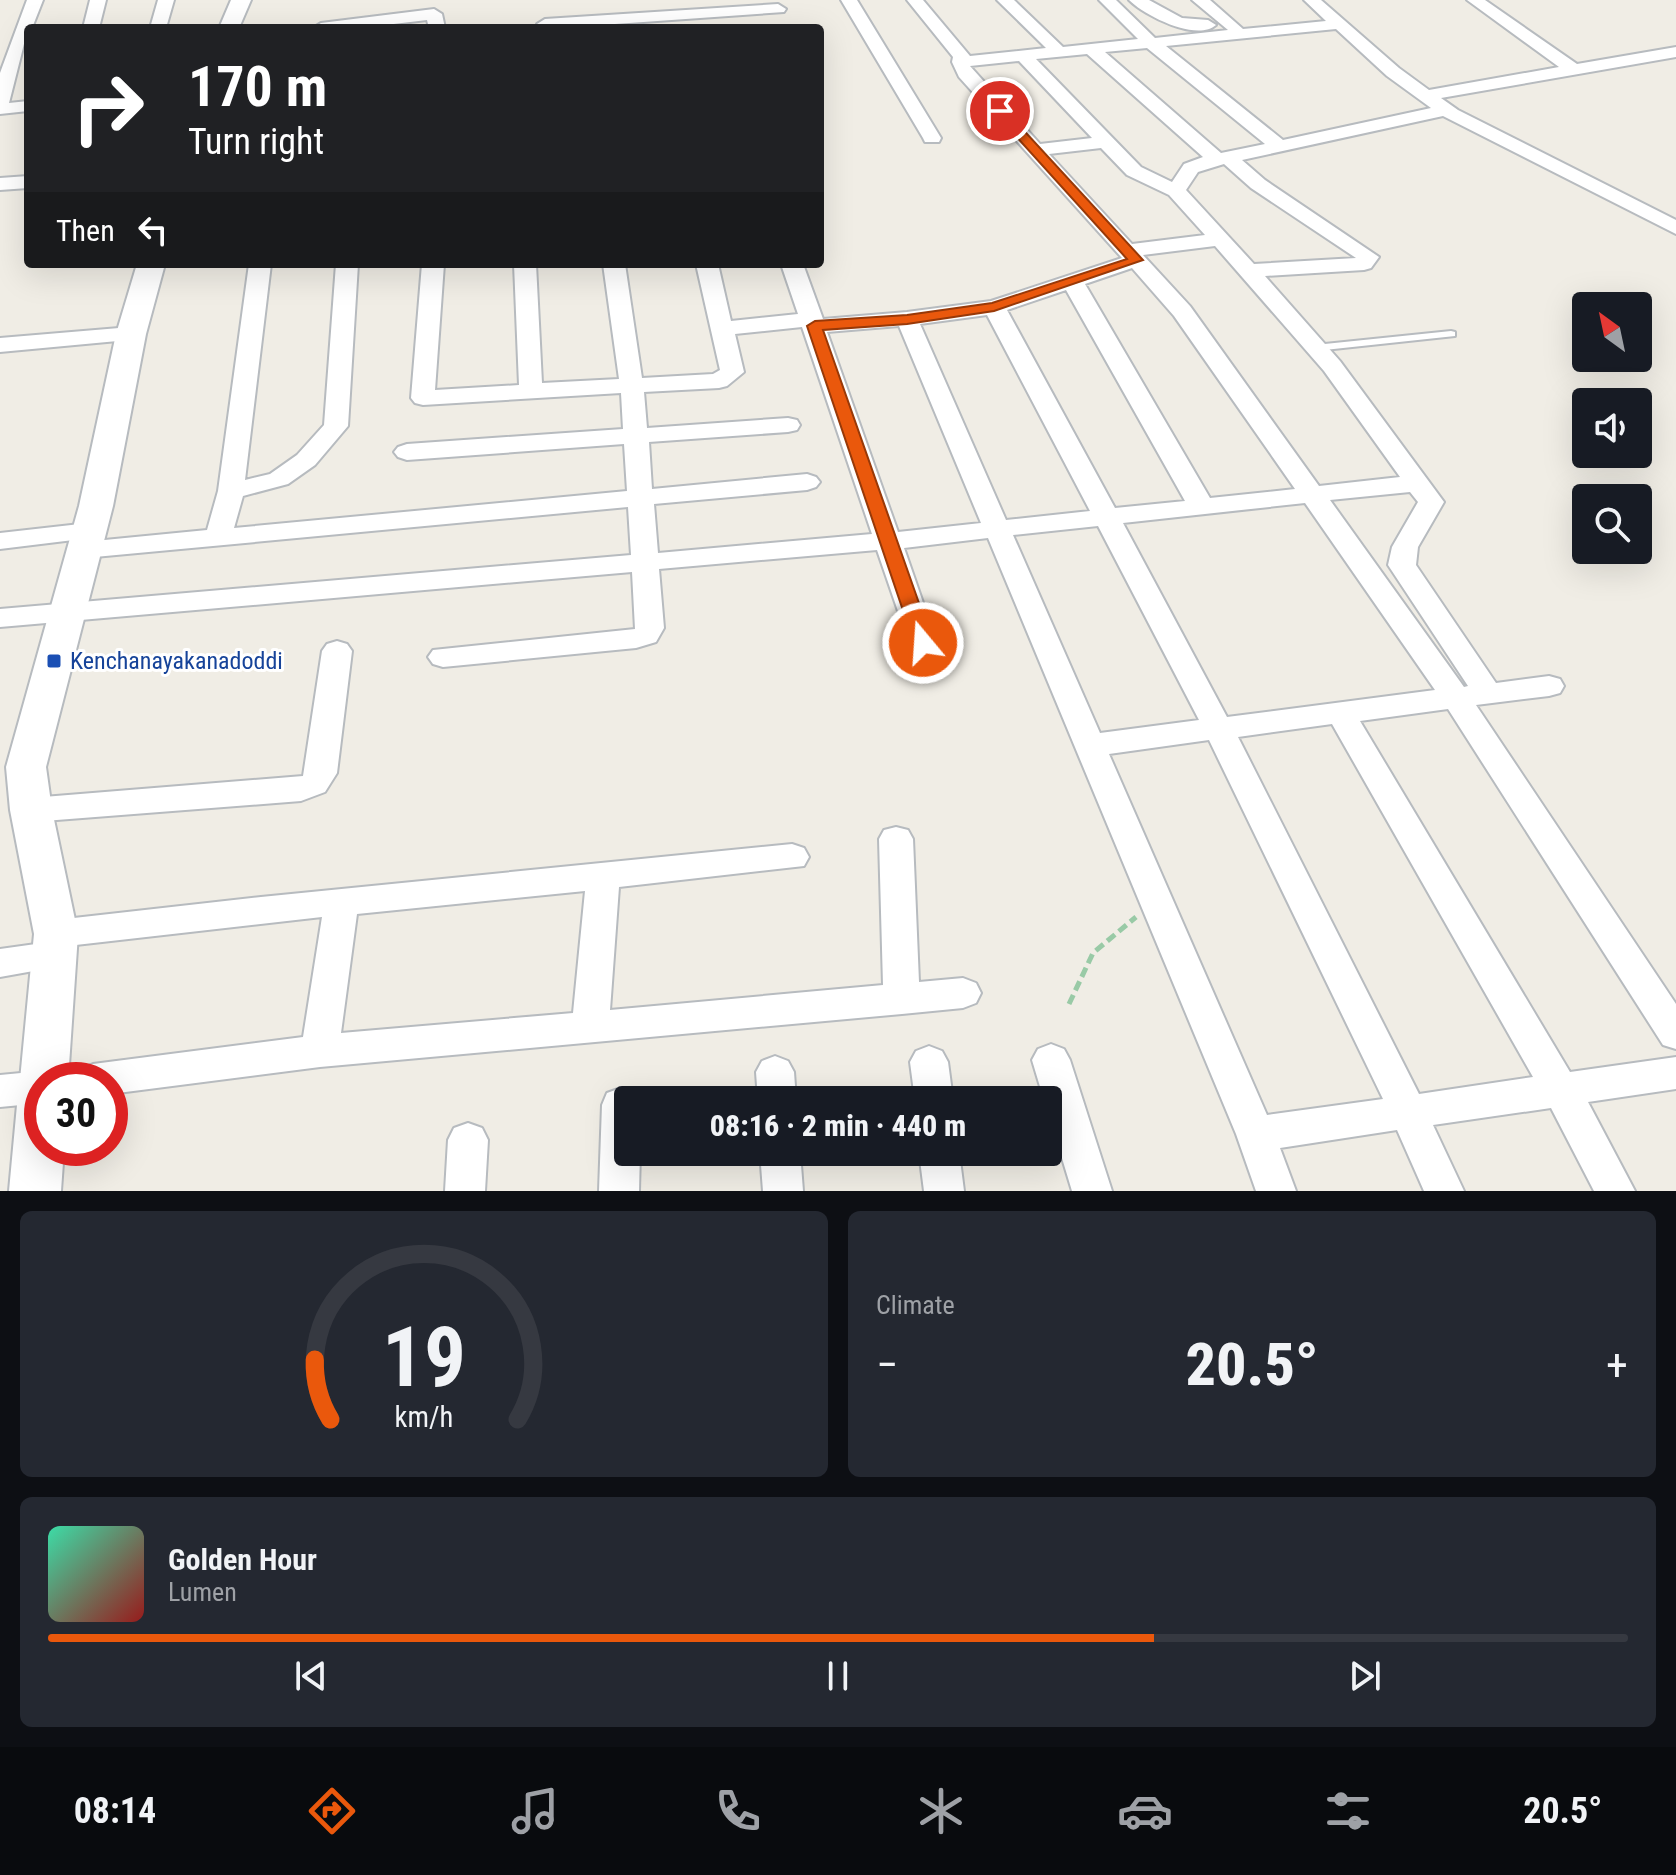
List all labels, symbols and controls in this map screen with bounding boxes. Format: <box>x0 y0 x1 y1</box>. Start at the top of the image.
text: 170 m <box>188 54 327 120</box>
icon: right <box>56 56 160 160</box>
pin <box>966 77 1034 145</box>
icon: arrive <box>978 89 1022 133</box>
text: Turn right <box>188 121 324 163</box>
icon: left <box>131 208 175 252</box>
text: Then <box>56 213 115 248</box>
north arrow <box>1572 292 1652 372</box>
map controls <box>1572 292 1652 564</box>
button: sound <box>1572 388 1652 468</box>
button: search <box>1572 484 1652 564</box>
position arrow <box>881 601 965 685</box>
place label: Kenchanayakanadoddi <box>70 647 283 675</box>
marker: Kenchanayakanadoddi <box>45 652 63 670</box>
speed limit sign: 30 <box>24 1062 128 1166</box>
text: 08:16 · 2 min · 440 m <box>710 1108 966 1143</box>
text: Climate <box>876 1290 955 1320</box>
text: 19 <box>382 1309 466 1406</box>
text: 20.5° <box>1186 1329 1319 1400</box>
text: − <box>876 1339 898 1391</box>
text: + <box>1606 1339 1628 1391</box>
text: km/h <box>395 1400 453 1434</box>
text: Golden Hour <box>168 1542 317 1577</box>
text: Lumen <box>168 1577 237 1607</box>
icon: previous <box>289 1654 333 1698</box>
icon: pause <box>816 1654 860 1698</box>
icon: next <box>1343 1654 1387 1698</box>
icon: directions <box>304 1783 360 1839</box>
icon: music <box>507 1783 563 1839</box>
icon: phone <box>710 1783 766 1839</box>
icon: climate <box>913 1783 969 1839</box>
icon: car <box>1117 1783 1173 1839</box>
icon: filters <box>1320 1783 1376 1839</box>
text: 08:14 <box>74 1790 156 1832</box>
text: 20.5° <box>1523 1790 1602 1832</box>

